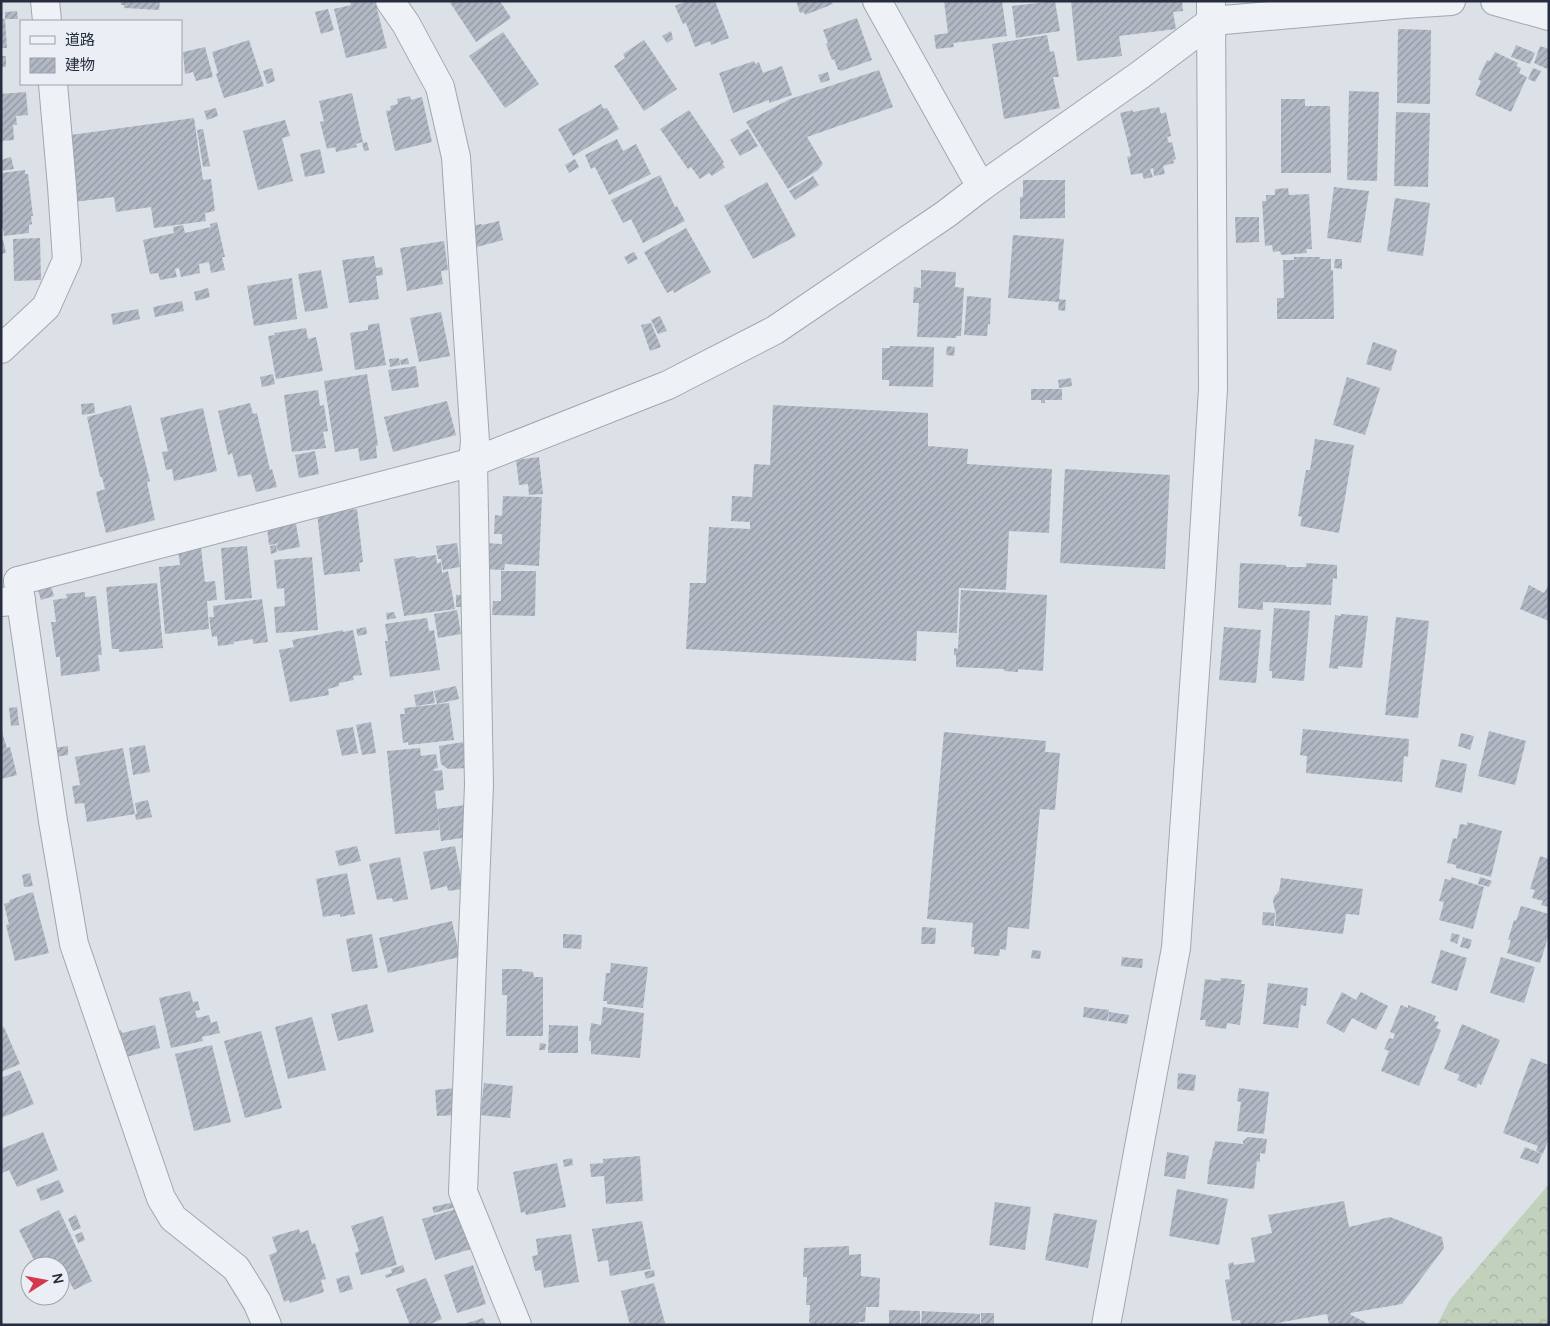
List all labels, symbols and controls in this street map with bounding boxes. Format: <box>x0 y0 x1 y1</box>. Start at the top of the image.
legend <box>20 20 182 85</box>
text: 道路 <box>65 29 95 50</box>
text: 建物 <box>65 54 95 75</box>
north arrow <box>20 1256 70 1306</box>
text: N <box>48 1272 69 1285</box>

